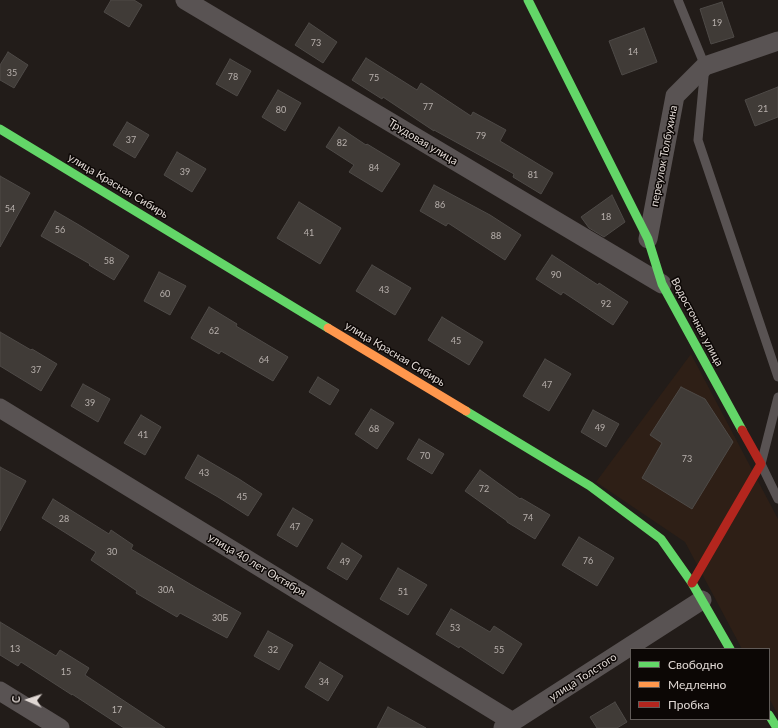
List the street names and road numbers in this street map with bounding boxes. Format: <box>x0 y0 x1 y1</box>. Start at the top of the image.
street label: переулок Толбухина <box>648 104 680 208</box>
street label: Трудовая улица <box>386 116 460 168</box>
street label: улица Красная Сибирь <box>65 151 171 221</box>
street label: Водосточная улица <box>668 275 726 369</box>
street label: улица Красная Сибирь <box>342 319 448 389</box>
street label: улица 40 лет Октября <box>206 530 308 600</box>
street label: улица Толстого <box>547 650 619 704</box>

